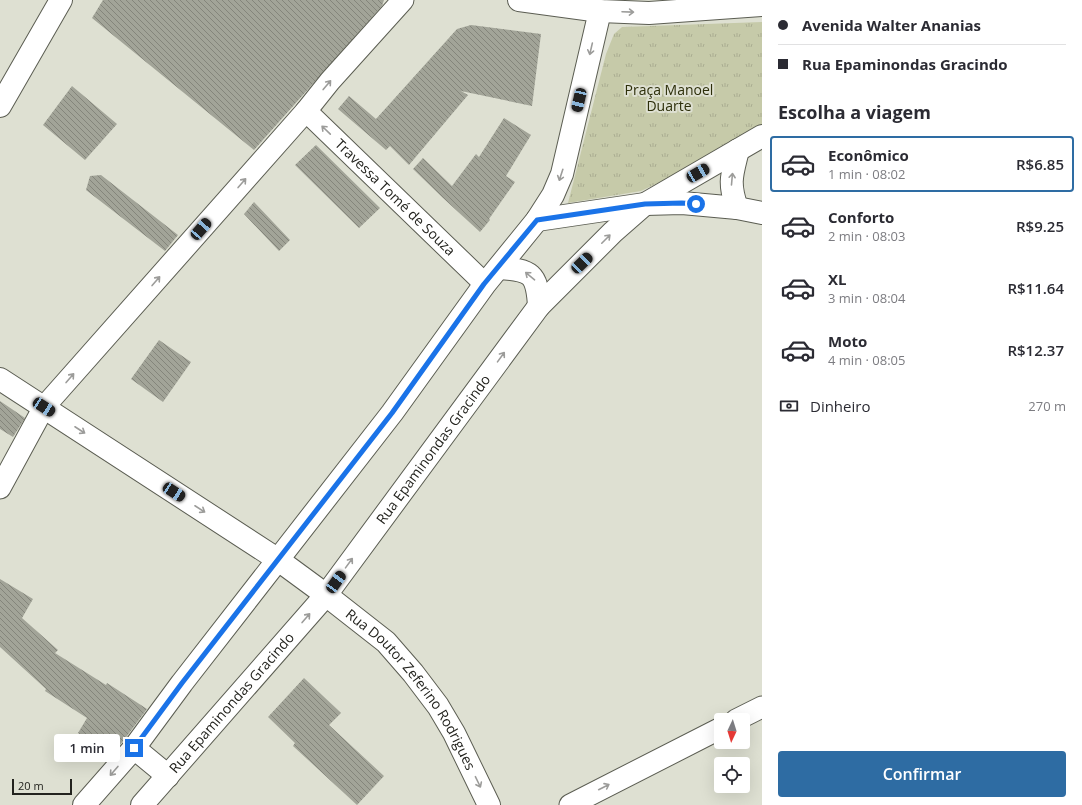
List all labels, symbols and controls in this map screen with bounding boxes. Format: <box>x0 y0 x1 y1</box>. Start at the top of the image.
one-way arrow <box>621 8 634 16</box>
text: Avenida Walter Ananias <box>802 15 981 35</box>
one-way arrow <box>586 42 594 55</box>
text: Rua Epaminondas Gracindo <box>802 54 1008 74</box>
one-way arrow <box>323 79 332 90</box>
park label: Praça Manoel Duarte <box>625 80 713 115</box>
car <box>570 87 588 113</box>
text: Escolha a viagem <box>778 100 931 124</box>
one-way arrow <box>321 125 331 135</box>
street label: Travessa Tomé de Souza <box>331 134 460 259</box>
text: Econômico <box>828 145 909 165</box>
icon: car <box>780 146 816 182</box>
text: R$6.85 <box>1016 154 1064 174</box>
car <box>685 162 711 184</box>
text: 1 min · 08:02 <box>828 165 905 183</box>
one-way arrow <box>557 169 564 182</box>
one-way arrow <box>728 173 736 186</box>
one-way arrow <box>237 178 247 188</box>
route start <box>687 195 705 213</box>
text: Conforto <box>828 207 894 227</box>
icon: car <box>780 208 816 244</box>
car <box>189 216 213 242</box>
text: R$9.25 <box>1016 216 1064 236</box>
text: 2 min · 08:03 <box>828 227 905 245</box>
one-way arrow <box>601 234 611 244</box>
car <box>569 250 595 276</box>
text: XL <box>828 269 846 289</box>
icon: car <box>780 270 816 306</box>
one-way arrow <box>524 272 535 281</box>
one-way arrow <box>151 276 160 286</box>
text: R$11.64 <box>1007 278 1064 298</box>
text: 3 min · 08:04 <box>828 289 905 307</box>
text: Moto <box>828 331 867 351</box>
icon: car <box>780 332 816 368</box>
text: R$12.37 <box>1007 340 1064 360</box>
text: 4 min · 08:05 <box>828 351 905 369</box>
one-way arrow <box>497 352 505 363</box>
street label: Rua Epaminondas Gracindo <box>371 371 494 528</box>
one-way arrow <box>65 373 75 383</box>
car <box>31 395 57 419</box>
icon: cash <box>778 395 800 417</box>
text: Dinheiro <box>810 396 870 416</box>
text: 270 m <box>1028 397 1066 415</box>
one-way arrow <box>74 427 86 435</box>
car <box>161 480 187 504</box>
one-way arrow <box>195 505 206 513</box>
one-way arrow <box>345 558 354 569</box>
car <box>324 569 348 595</box>
street label: Rua Doutor Zeferino Rodrigues <box>342 604 481 773</box>
one-way arrow <box>302 612 311 623</box>
street label: Rua Epaminondas Gracindo <box>164 628 298 777</box>
north arrow <box>714 713 750 749</box>
map controls <box>714 713 750 793</box>
callout: 1 min <box>54 734 120 762</box>
text: 1 min <box>69 739 105 757</box>
route end <box>125 739 143 757</box>
button: Confirmar <box>778 751 1066 797</box>
button: locate <box>714 757 750 793</box>
one-way arrow <box>109 766 118 776</box>
one-way arrow <box>475 775 482 787</box>
scale bar <box>12 777 72 796</box>
text: 20 m <box>18 778 44 793</box>
one-way arrow <box>598 783 610 790</box>

